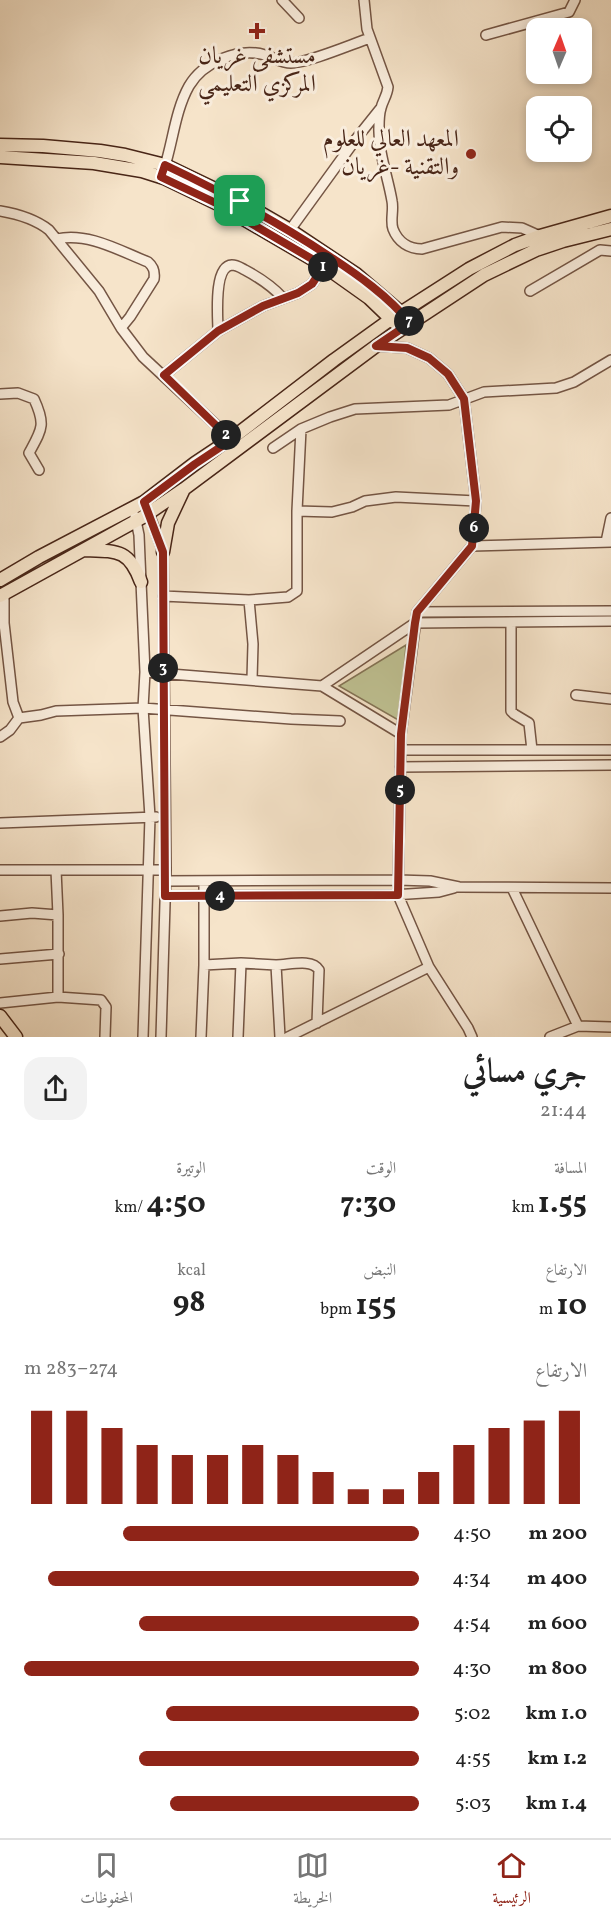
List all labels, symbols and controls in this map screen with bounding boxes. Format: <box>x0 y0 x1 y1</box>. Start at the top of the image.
north arrow <box>526 18 592 84</box>
map controls <box>526 18 592 162</box>
marker: مستشفى غريان المركزي التعليمي <box>248 22 266 40</box>
place label: مستشفى غريان المركزي التعليمي <box>198 40 316 106</box>
button: locate <box>526 96 592 162</box>
place label: المعهد العالي للعلوم والتقنية -غريان <box>323 123 459 185</box>
marker: المعهد العالي للعلوم والتقنية -غريان <box>464 147 478 161</box>
pin <box>214 175 265 226</box>
icon: arrive <box>223 184 256 217</box>
pin: 1 <box>308 252 338 282</box>
text: 1 <box>320 256 326 278</box>
pin: 7 <box>394 306 424 336</box>
text: 7 <box>405 310 413 332</box>
pin: 2 <box>211 420 241 450</box>
text: 2 <box>222 424 230 446</box>
pin: 6 <box>459 513 489 543</box>
text: 6 <box>470 517 478 539</box>
pin: 3 <box>148 653 178 683</box>
text: 3 <box>159 657 167 679</box>
pin: 5 <box>385 775 415 805</box>
text: 5 <box>396 779 404 801</box>
pin: 4 <box>205 881 235 911</box>
text: 4 <box>215 885 225 907</box>
text: جري مسائي <box>463 1051 587 1097</box>
button: share <box>24 1057 87 1120</box>
text: 21:44 <box>540 1097 587 1125</box>
text: الوتيرة <box>176 1158 206 1180</box>
text: الوقت <box>366 1158 396 1180</box>
text: المسافة <box>554 1158 587 1180</box>
text: 4:50 <box>146 1183 206 1225</box>
text: 7:30 <box>340 1183 396 1225</box>
text: 1.55 <box>538 1183 587 1225</box>
text: /km <box>114 1197 146 1219</box>
text: km <box>512 1197 538 1219</box>
text: kcal <box>177 1260 206 1282</box>
text: النبض <box>363 1260 396 1282</box>
text: الارتفاع <box>545 1260 587 1282</box>
text: 98 <box>173 1282 206 1324</box>
text: 155 <box>355 1285 396 1327</box>
text: 10 <box>556 1285 587 1327</box>
text: bpm <box>320 1299 355 1321</box>
text: m <box>539 1299 556 1321</box>
text: 274–283 m <box>24 1355 118 1383</box>
text: الارتفاع <box>535 1358 587 1386</box>
text: 4:50 <box>453 1520 491 1548</box>
text: 200 m <box>529 1520 587 1548</box>
text: 4:34 <box>452 1565 491 1593</box>
text: 400 m <box>527 1565 587 1593</box>
text: 4:54 <box>453 1610 491 1638</box>
text: 600 m <box>528 1610 587 1638</box>
text: 4:30 <box>452 1655 491 1683</box>
text: 800 m <box>528 1655 587 1683</box>
text: 5:02 <box>454 1700 491 1728</box>
text: 1.0 km <box>525 1700 587 1728</box>
text: 4:55 <box>455 1745 491 1773</box>
text: 1.2 km <box>527 1745 587 1773</box>
text: 5:03 <box>455 1790 491 1818</box>
text: 1.4 km <box>526 1790 587 1818</box>
tab: المحفوظات <box>80 1849 133 1913</box>
tab: الخريطة <box>293 1849 332 1913</box>
tab: الرئيسية <box>492 1849 531 1913</box>

